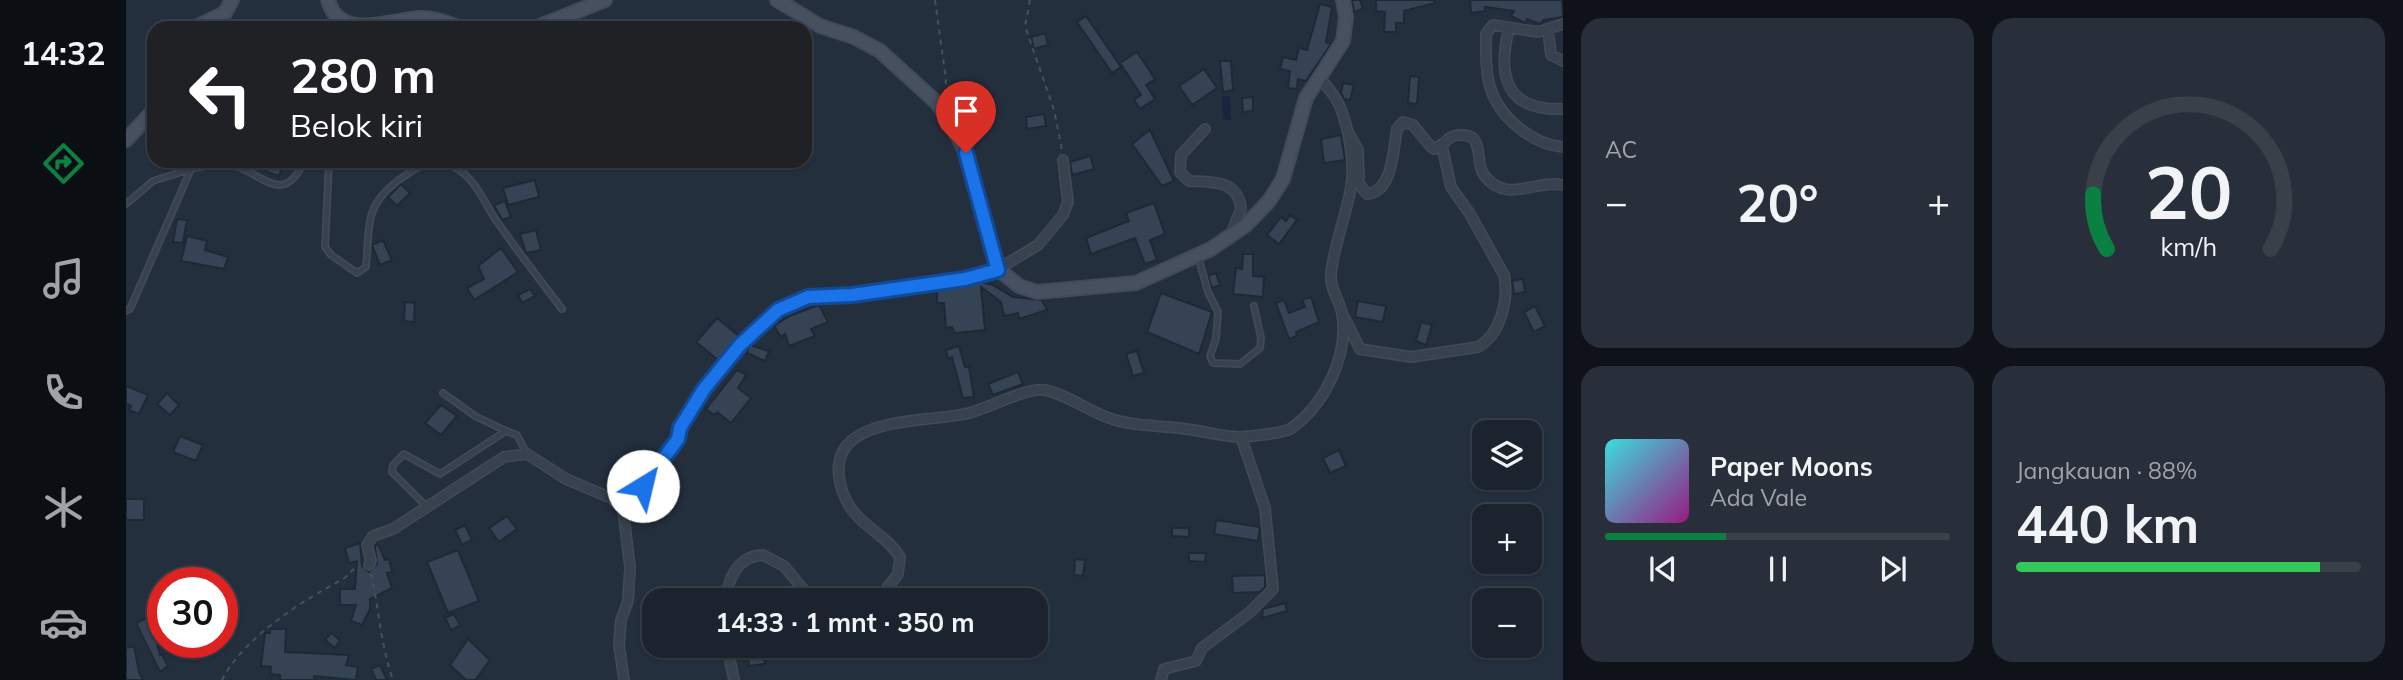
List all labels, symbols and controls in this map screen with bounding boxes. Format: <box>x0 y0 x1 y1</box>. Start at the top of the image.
text: 14:32 <box>21 33 105 73</box>
text: 280 m <box>290 44 436 105</box>
icon: left <box>175 49 266 140</box>
pin <box>936 81 996 153</box>
icon: arrive <box>947 92 985 130</box>
text: Belok kiri <box>290 105 423 145</box>
text: AC <box>1605 135 1637 164</box>
icon: directions <box>39 139 88 188</box>
text: 20 <box>2145 146 2232 237</box>
text: 20° <box>1736 170 1819 235</box>
text: − <box>1605 178 1628 226</box>
text: + <box>1927 178 1950 226</box>
text: km/h <box>2160 231 2217 262</box>
icon: music <box>39 254 88 303</box>
icon: phone <box>39 368 88 417</box>
map controls <box>1472 420 1542 658</box>
button: layers <box>1472 420 1542 490</box>
position arrow <box>606 449 680 523</box>
text: Paper Moons <box>1710 450 1873 483</box>
text: Jangkauan · 88% <box>2016 456 2197 485</box>
icon: climate <box>39 483 88 532</box>
text: Ada Vale <box>1710 483 1807 512</box>
text: 440 km <box>2016 491 2199 556</box>
button: + <box>1472 504 1542 574</box>
icon: previous <box>1644 550 1682 588</box>
icon: pause <box>1759 550 1797 588</box>
icon: next <box>1874 550 1912 588</box>
speed limit sign: 30 <box>147 567 238 658</box>
button: − <box>1472 588 1542 658</box>
icon: car <box>39 598 88 647</box>
text: 14:33 · 1 mnt · 350 m <box>715 606 975 639</box>

